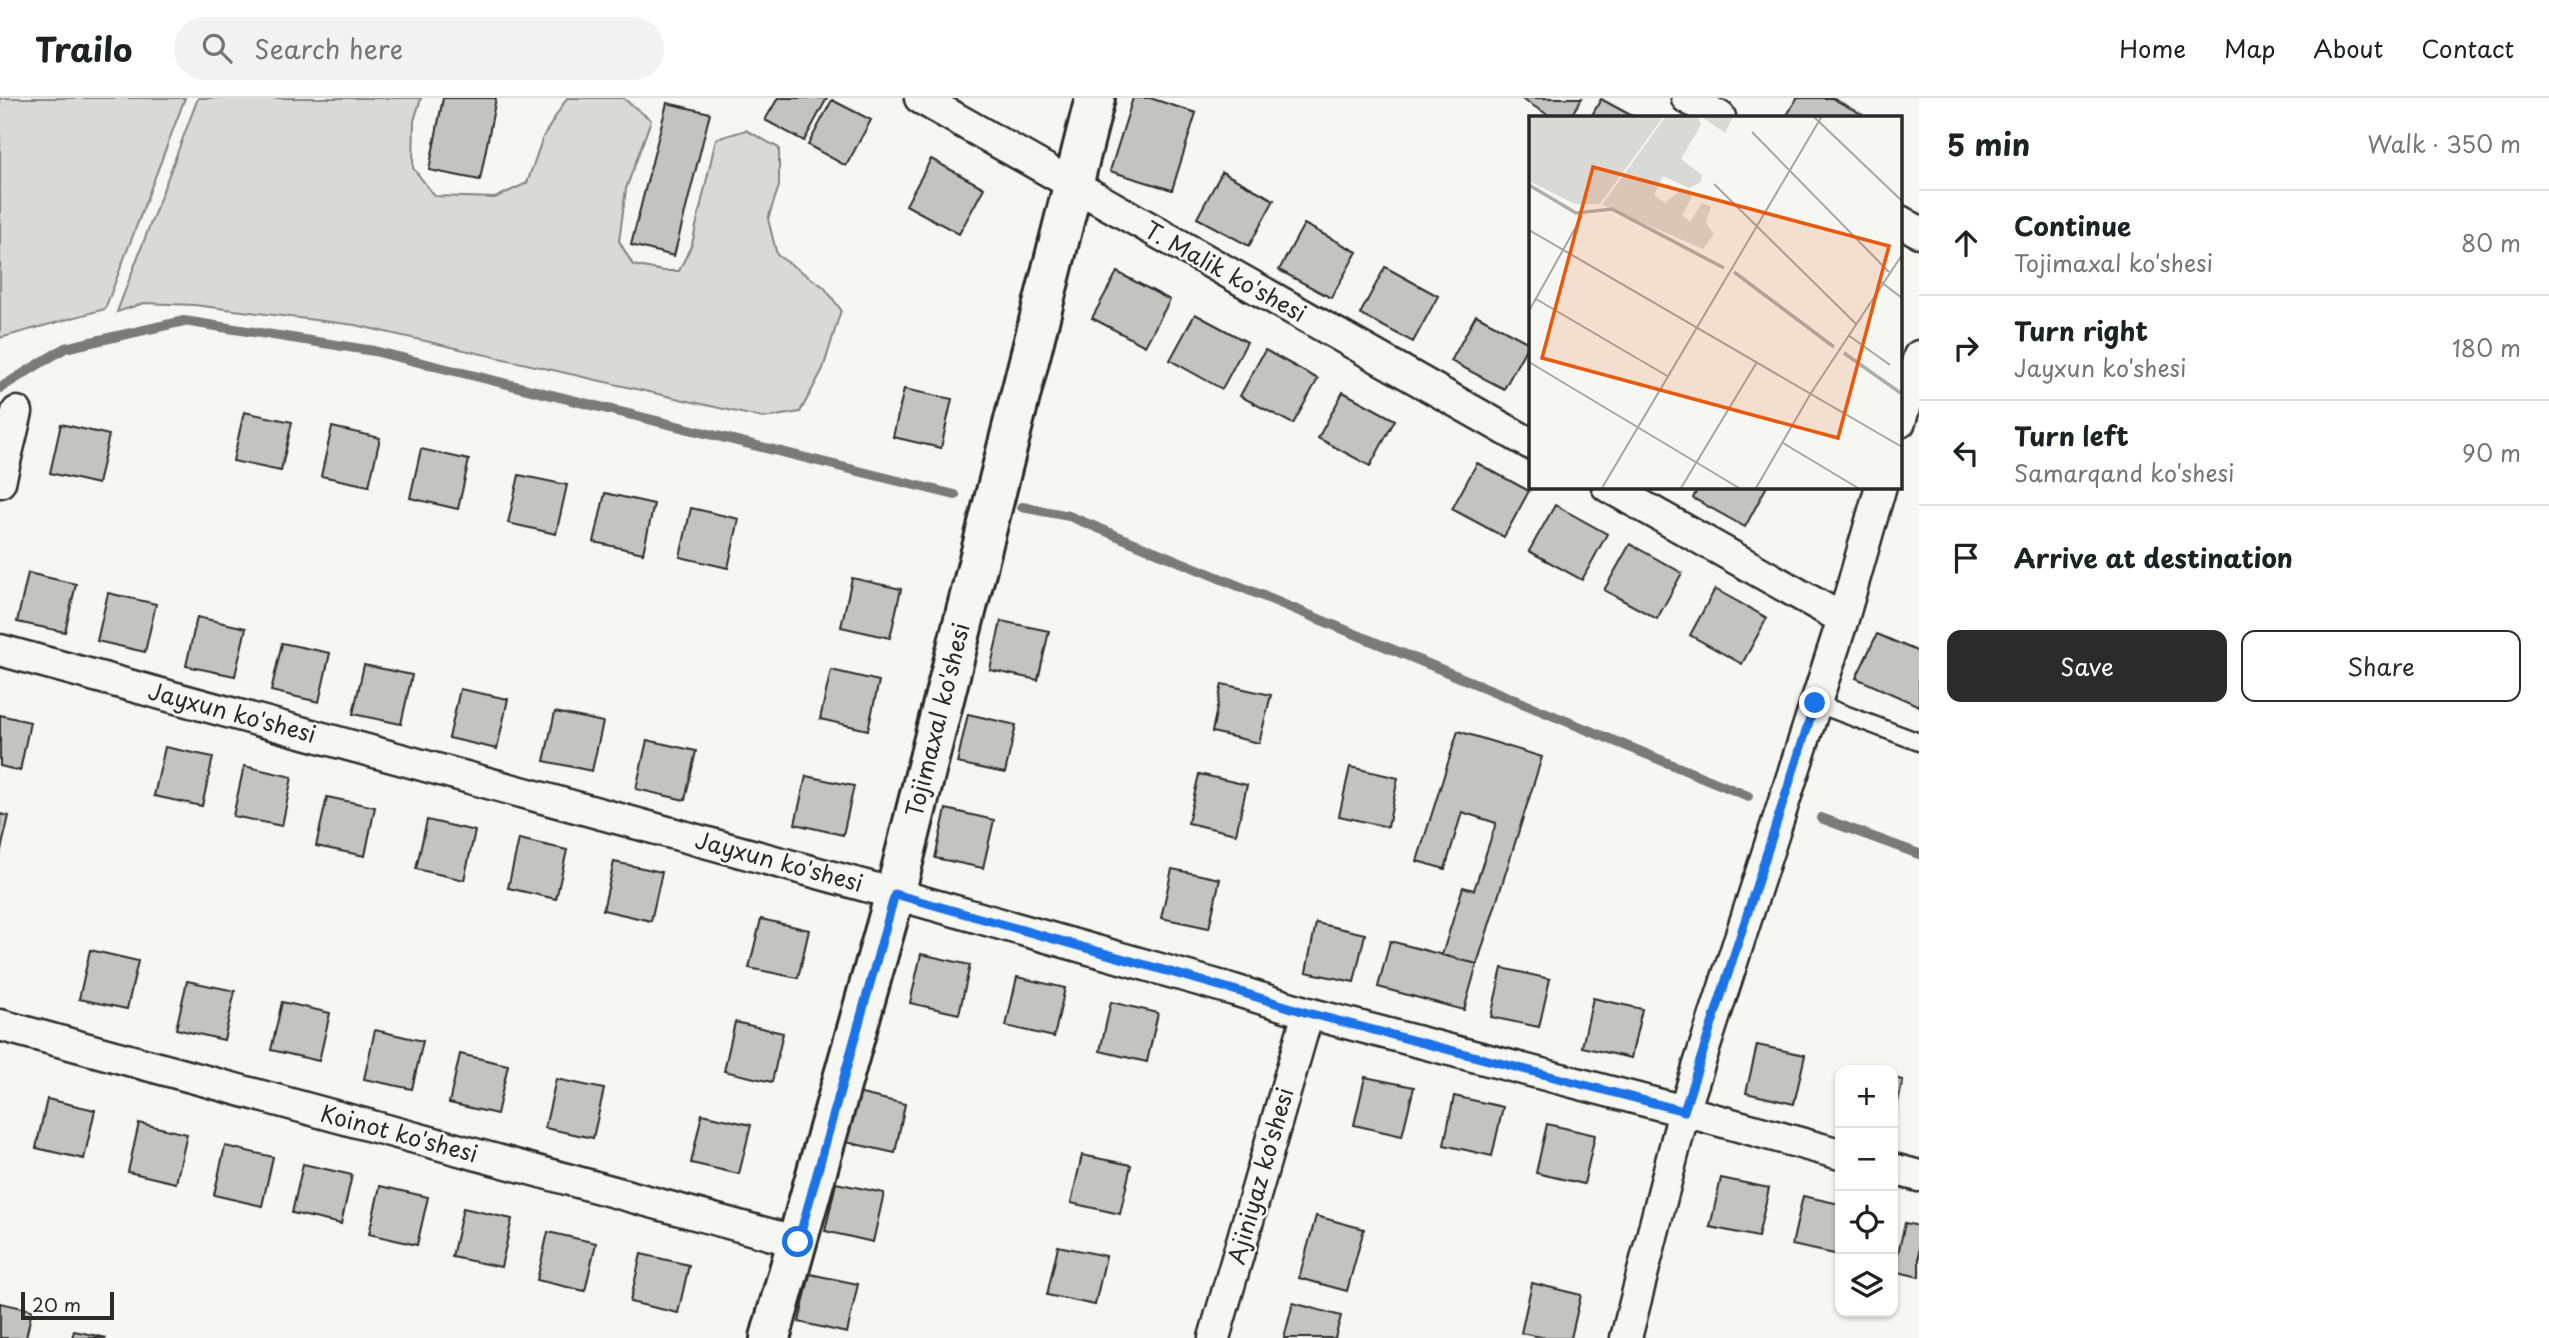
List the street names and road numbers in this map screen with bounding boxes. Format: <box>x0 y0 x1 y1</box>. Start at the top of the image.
street label: T. Malik ko'shesi <box>1138 212 1313 330</box>
street label: Tojimaxal ko'shesi <box>896 619 978 820</box>
street label: Jayxun ko'shesi <box>145 672 320 751</box>
street label: Jayxun ko'shesi <box>692 821 867 900</box>
street label: Ajiniyaz ko'shesi <box>1218 1083 1301 1268</box>
street label: Koinot ko'shesi <box>317 1095 482 1170</box>

